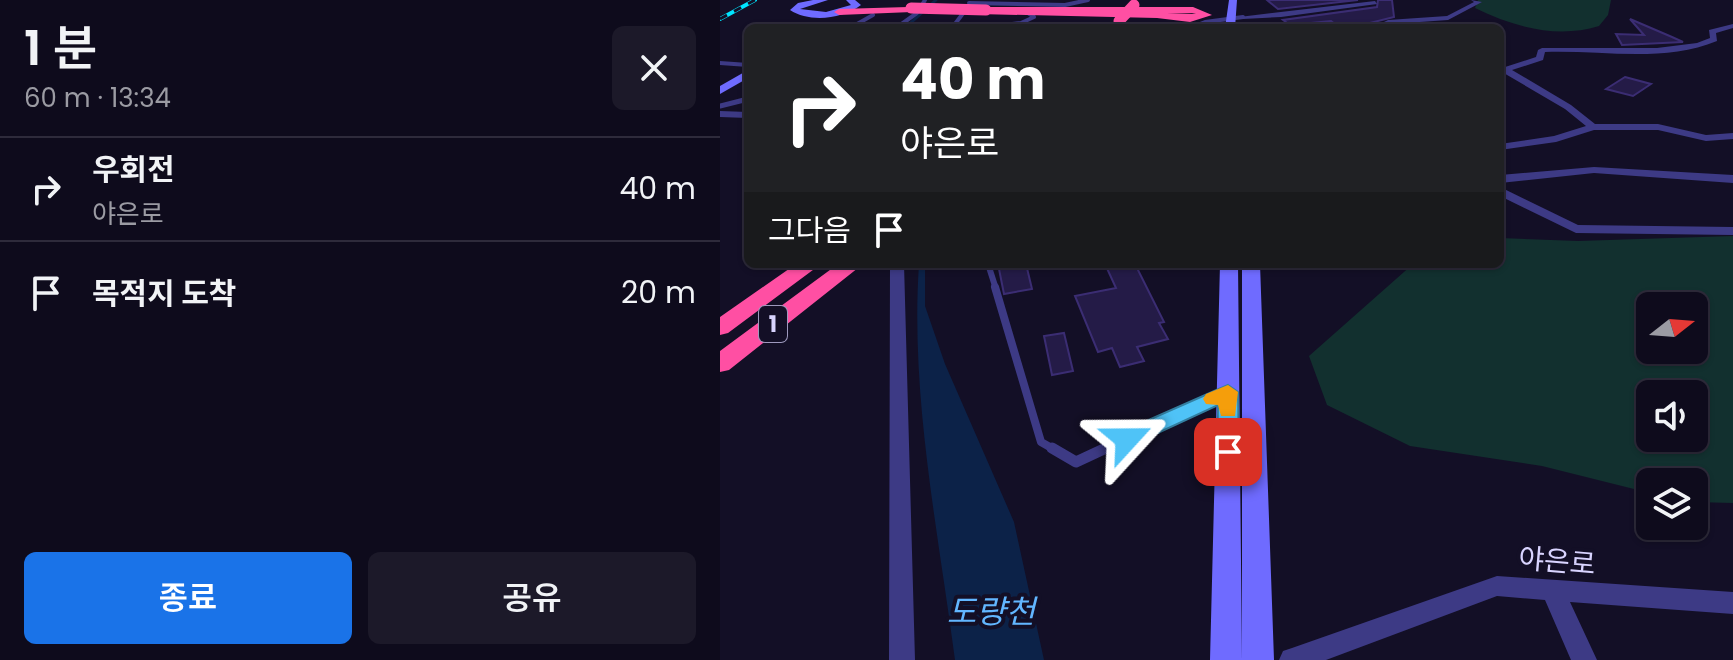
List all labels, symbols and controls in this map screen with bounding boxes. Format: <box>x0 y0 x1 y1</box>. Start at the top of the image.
text: 1 분 <box>24 15 97 82</box>
button: close <box>612 26 696 110</box>
text: 40 m <box>900 40 1046 119</box>
icon: right <box>768 56 872 160</box>
text: 60 m · 13:34 <box>24 80 171 116</box>
text: 야은로 <box>900 118 999 169</box>
text: 우회전 <box>92 148 175 191</box>
icon: right <box>24 167 68 211</box>
text: 40 m <box>619 167 696 210</box>
text: 야은로 <box>92 196 164 232</box>
icon: arrive <box>867 208 911 252</box>
text: 그다음 <box>768 209 851 252</box>
icon: arrive <box>24 271 68 315</box>
text: 20 m <box>621 271 696 314</box>
text: 목적지 도착 <box>92 272 236 315</box>
north arrow <box>1636 292 1708 364</box>
map controls <box>1636 292 1708 540</box>
road number: 1 <box>759 306 787 342</box>
button: sound <box>1636 380 1708 452</box>
position arrow <box>1085 397 1169 481</box>
pin <box>1194 418 1262 486</box>
icon: arrive <box>1206 430 1250 474</box>
button: layers <box>1636 468 1708 540</box>
street label: 야은로 <box>1517 539 1597 584</box>
button: 종료 <box>24 552 352 644</box>
button: 공유 <box>368 552 696 644</box>
water label: 도량천 <box>947 589 1039 634</box>

